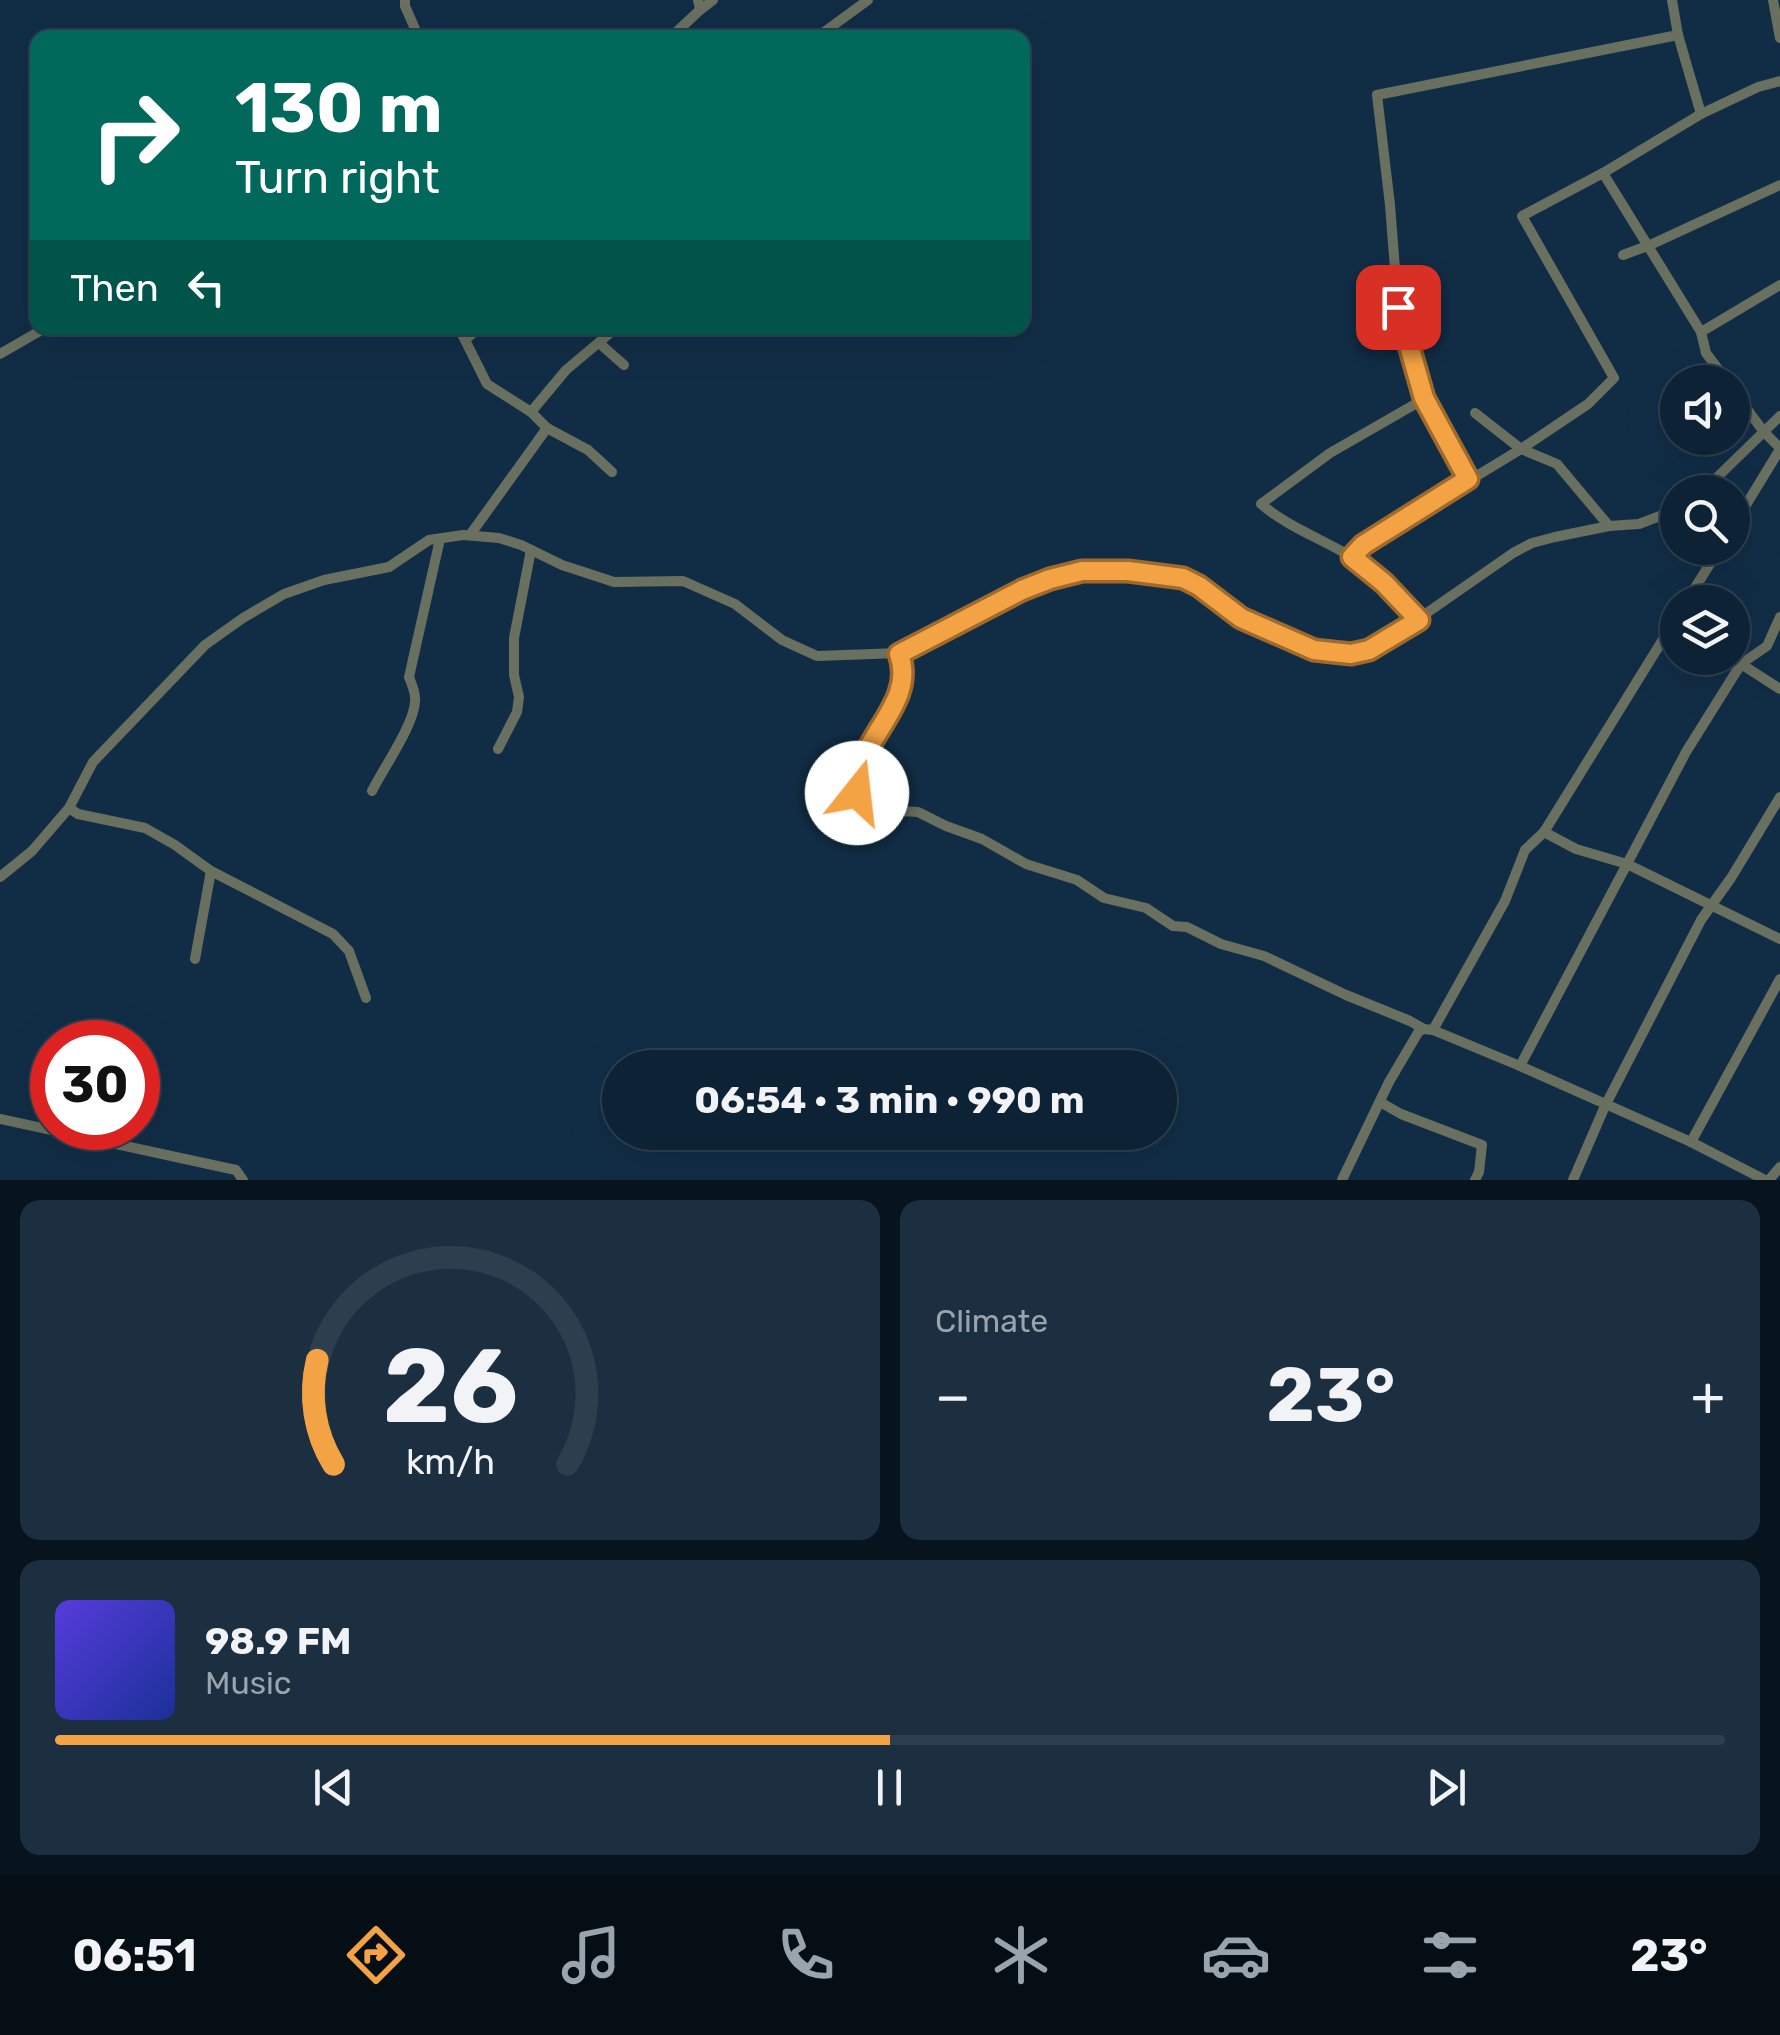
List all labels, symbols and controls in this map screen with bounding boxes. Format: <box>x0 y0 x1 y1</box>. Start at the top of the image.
text: 130 m <box>235 67 443 150</box>
icon: right <box>70 70 200 200</box>
text: Turn right <box>235 151 439 204</box>
icon: left <box>179 260 234 315</box>
text: Then <box>70 265 159 311</box>
pin <box>1356 265 1441 350</box>
icon: arrive <box>1371 280 1426 335</box>
map controls <box>1660 365 1750 675</box>
button: sound <box>1660 365 1750 455</box>
button: search <box>1660 475 1750 565</box>
button: layers <box>1660 585 1750 675</box>
position arrow <box>805 741 909 845</box>
speed limit sign: 30 <box>30 1020 160 1150</box>
text: 06:54 · 3 min · 990 m <box>694 1077 1085 1123</box>
text: Climate <box>935 1302 1048 1340</box>
text: 26 <box>382 1325 518 1448</box>
text: 23° <box>1266 1351 1395 1440</box>
text: − <box>935 1364 971 1429</box>
text: + <box>1691 1364 1725 1429</box>
text: km/h <box>405 1441 495 1483</box>
text: 98.9 FM <box>205 1618 352 1664</box>
text: Music <box>205 1664 291 1702</box>
icon: previous <box>306 1760 361 1815</box>
icon: pause <box>862 1760 917 1815</box>
icon: next <box>1419 1760 1474 1815</box>
icon: directions <box>341 1920 411 1990</box>
icon: music <box>556 1920 626 1990</box>
icon: phone <box>771 1920 841 1990</box>
icon: climate <box>986 1920 1056 1990</box>
icon: car <box>1201 1920 1271 1990</box>
icon: filters <box>1415 1920 1485 1990</box>
text: 06:51 <box>72 1929 197 1982</box>
text: 23° <box>1630 1929 1708 1982</box>

